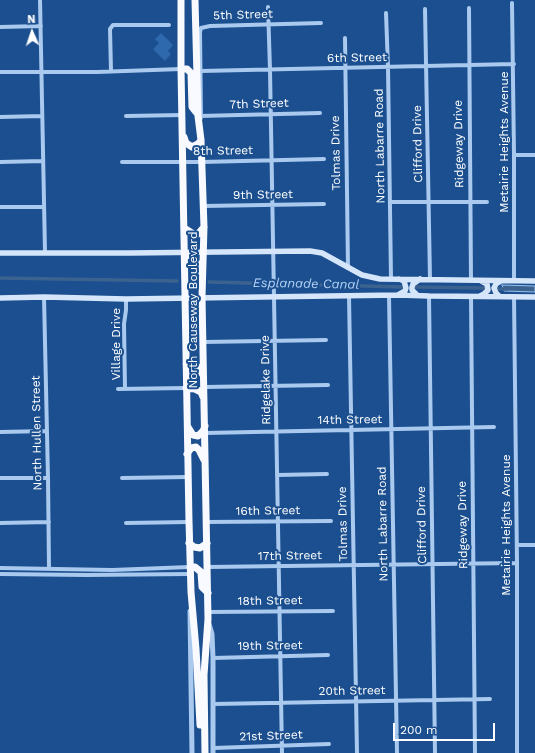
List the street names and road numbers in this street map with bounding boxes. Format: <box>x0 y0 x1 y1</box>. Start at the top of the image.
street label: 5th Street <box>213 7 273 23</box>
street label: 6th Street <box>327 50 387 66</box>
street label: Metairie Heights Avenue <box>497 71 511 213</box>
street label: North Labarre Road <box>372 88 388 204</box>
street label: 7th Street <box>229 96 289 112</box>
street label: Ridgeway Drive <box>451 100 467 188</box>
street label: Clifford Drive <box>410 105 426 183</box>
street label: Tolmas Drive <box>328 115 344 191</box>
street label: 8th Street <box>193 143 253 159</box>
street label: 9th Street <box>233 187 293 203</box>
street label: North Causeway Boulevard <box>186 231 200 389</box>
street label: Village Drive <box>109 308 123 380</box>
street label: Ridgelake Drive <box>258 335 274 425</box>
street label: North Hullen Street <box>29 375 45 491</box>
street label: 14th Street <box>318 412 382 428</box>
street label: Metairie Heights Avenue <box>499 454 513 596</box>
street label: North Labarre Road <box>375 466 391 582</box>
street label: Ridgeway Drive <box>455 481 471 569</box>
street label: Tolmas Drive <box>335 486 351 562</box>
street label: Clifford Drive <box>414 486 430 564</box>
street label: 16th Street <box>236 503 300 519</box>
street label: 17th Street <box>258 548 322 564</box>
street label: 18th Street <box>238 593 302 609</box>
street label: 19th Street <box>238 638 302 654</box>
street label: 20th Street <box>318 683 386 699</box>
street label: 21st Street <box>239 728 303 744</box>

